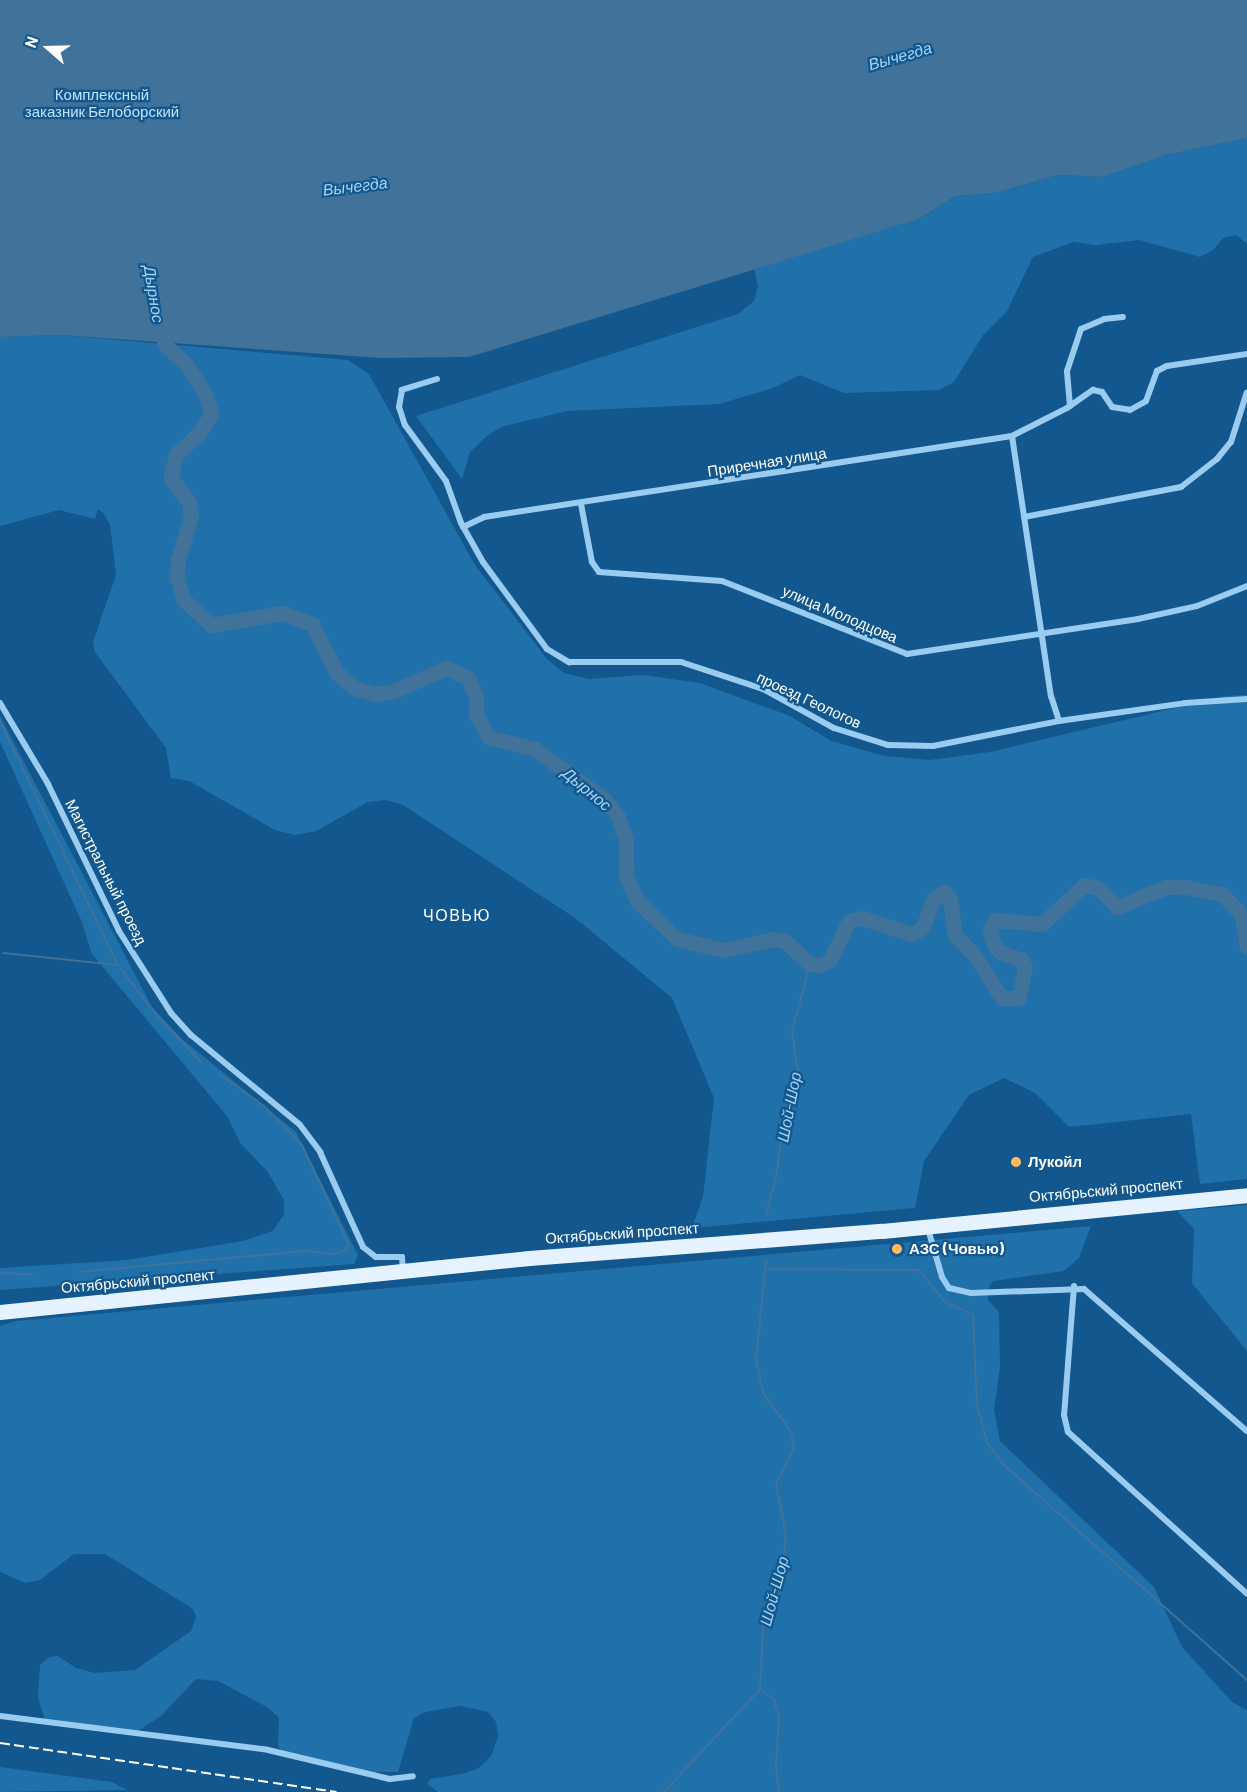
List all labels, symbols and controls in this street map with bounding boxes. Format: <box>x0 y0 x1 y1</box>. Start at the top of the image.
north arrow <box>18 18 78 78</box>
text: N <box>20 33 41 50</box>
water label: Вычегда <box>866 38 934 74</box>
park label: Комплексный заказник Белоборский <box>25 85 179 120</box>
water label: Вычегда <box>322 173 388 199</box>
water label: Дырнос <box>140 264 168 324</box>
street label: Приречная улица <box>706 444 828 480</box>
street label: улица Молодцова <box>780 582 900 646</box>
street label: проезд Геологов <box>754 668 864 732</box>
water label: Дырнос <box>559 763 615 815</box>
street label: Магистральный проезд <box>61 796 151 948</box>
district label: ЧОВЬЮ <box>423 905 491 925</box>
water label: Шой-Шор <box>773 1070 805 1144</box>
place label: Лукойл <box>1028 1153 1082 1171</box>
marker: Лукойл <box>1009 1155 1023 1169</box>
street label: Октябрьский проспект <box>1028 1174 1184 1206</box>
street label: Октябрьский проспект <box>544 1219 700 1247</box>
place label: АЗС (Човью) <box>909 1240 1004 1258</box>
marker: АЗС (Човью) <box>890 1242 904 1256</box>
street label: Октябрьский проспект <box>60 1265 216 1297</box>
water label: Шой-Шор <box>756 1554 792 1628</box>

